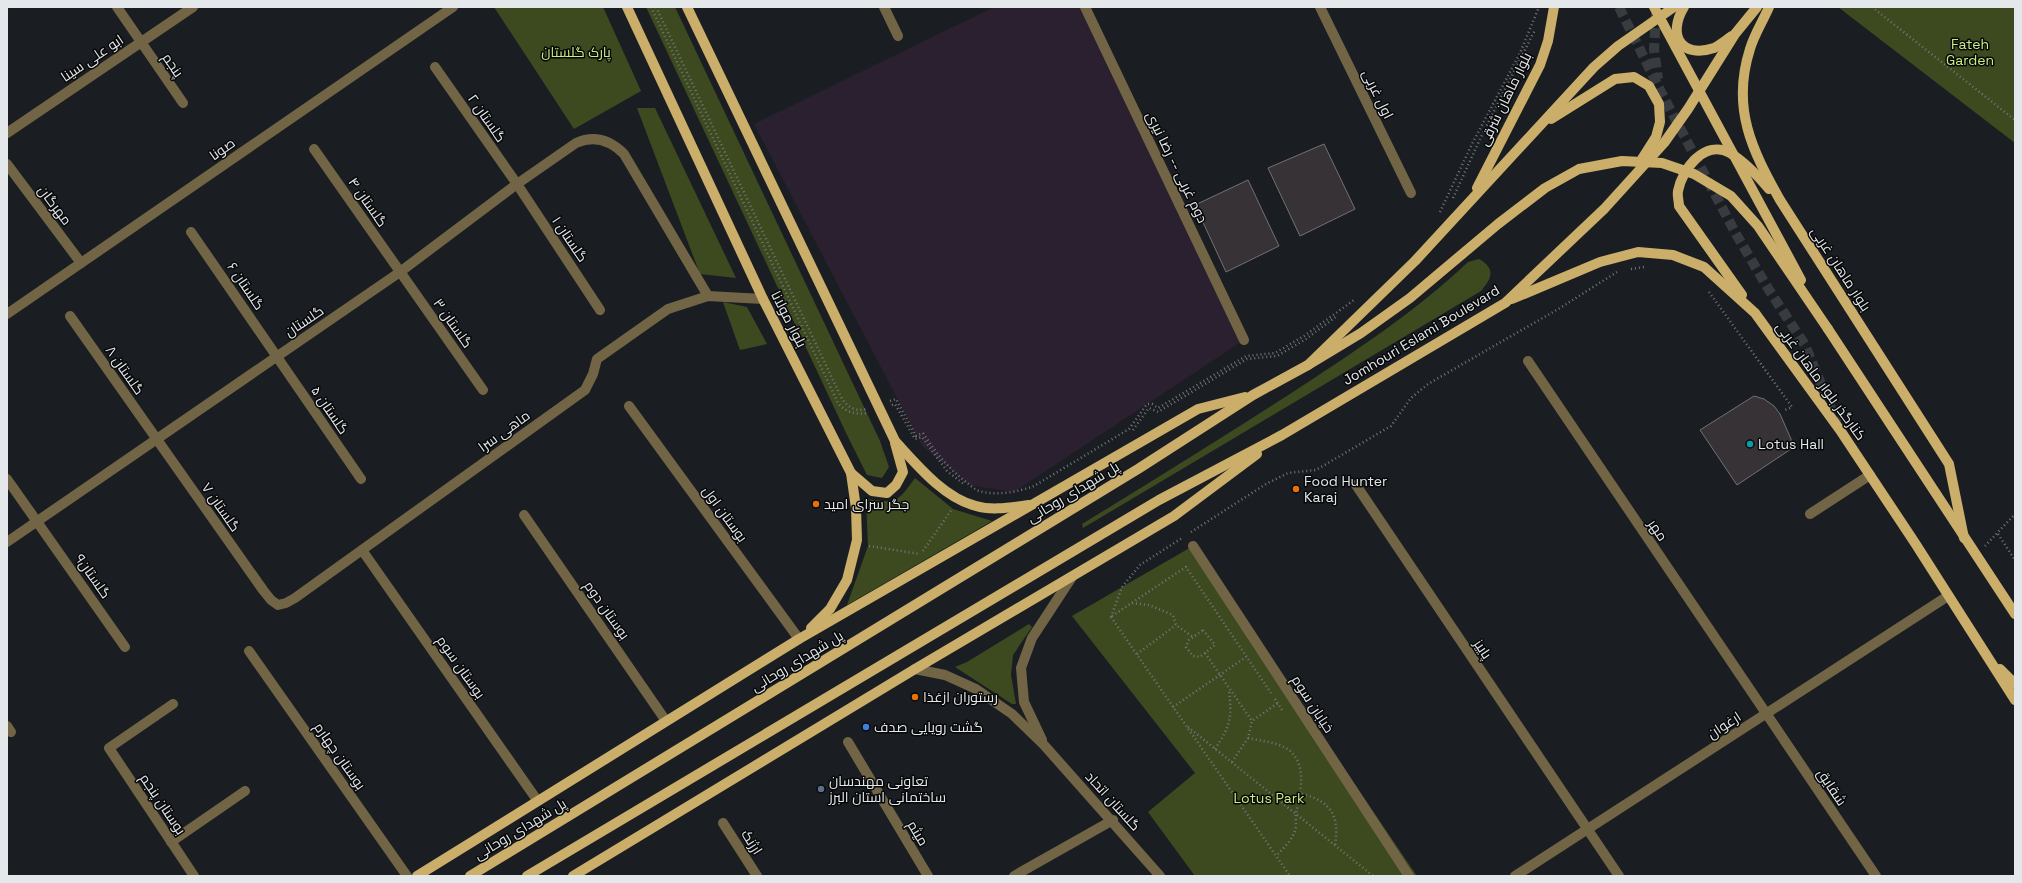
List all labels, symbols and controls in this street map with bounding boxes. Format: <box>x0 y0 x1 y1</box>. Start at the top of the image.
street label: ابو علی سینا <box>57 30 127 86</box>
park label: Fateh Garden <box>1946 35 1994 69</box>
park label: پارک گلستان <box>541 43 611 62</box>
street label: پنجم <box>158 49 188 81</box>
street label: بلوار ماهان شرقی <box>1475 49 1535 149</box>
street label: اول غربی <box>1358 66 1398 122</box>
street label: گلستان ۲ <box>464 91 510 145</box>
street label: دوم غربی -- رضا نیری <box>1141 108 1212 226</box>
street label: صونا <box>206 134 238 164</box>
street label: گلستان ۴ <box>344 174 392 230</box>
street label: مهرگان <box>34 181 76 229</box>
street label: گلستان ۱ <box>548 213 592 265</box>
street label: بلوار ماهان غربی <box>1807 223 1875 315</box>
street label: گلستان ۶ <box>224 259 268 313</box>
street label: Jomhouri Eslami Boulevard <box>1339 281 1503 389</box>
street label: بلوار مولانا <box>767 288 811 350</box>
street label: گلستان ۳ <box>429 295 477 351</box>
street label: گلستان <box>281 301 327 341</box>
street label: کنارگذر بلوار ماهان غربی <box>1772 318 1870 444</box>
street label: گلستان ۸ <box>102 342 148 398</box>
street label: گلستان ۵ <box>307 382 353 438</box>
street label: ماهی سرا <box>475 406 533 456</box>
place label: Lotus Hall <box>1758 435 1824 453</box>
marker: Lotus Hall <box>1745 439 1755 449</box>
street label: پل شهدای روحانی <box>1024 457 1123 528</box>
place label: Food Hunter Karaj <box>1304 472 1387 506</box>
street label: گلستان ۷ <box>198 479 244 535</box>
street label: بوستان اول <box>699 482 751 546</box>
marker: Food Hunter Karaj <box>1291 484 1301 494</box>
place label: جگر سرای امید <box>824 495 909 513</box>
marker: جگر سرای امید <box>811 499 821 509</box>
street label: مهر <box>1644 515 1672 544</box>
street label: گلستان۹ <box>71 550 115 602</box>
street label: بوستان دوم <box>579 577 634 643</box>
street label: پل شهدای روحانی <box>748 626 847 697</box>
street label: بوستان سوم <box>432 632 489 703</box>
street label: پاییز <box>1469 635 1496 663</box>
street label: خیابان سوم <box>1287 672 1338 737</box>
place label: رستوران ازغذا <box>923 688 998 706</box>
marker: رستوران ازغذا <box>910 692 920 702</box>
street label: ارغوان <box>1704 707 1744 743</box>
place label: گشت رویایی صدف <box>874 718 983 736</box>
street label: بوستان چهارم <box>309 719 370 794</box>
marker: گشت رویایی صدف <box>861 722 871 732</box>
street label: شقایق <box>1813 765 1851 809</box>
street label: گلستان اتحاد <box>1082 768 1144 834</box>
street label: بوستان پنجم <box>135 770 190 839</box>
place label: تعاونی مهندسان ساختمانی استان البرز <box>828 772 946 806</box>
marker: تعاونی مهندسان ساختمانی استان البرز <box>816 784 826 794</box>
park label: Lotus Park <box>1233 789 1305 807</box>
street label: پل شهدای روحانی <box>471 794 570 865</box>
street label: میثم <box>903 817 933 849</box>
street label: ارژنک <box>737 826 767 858</box>

